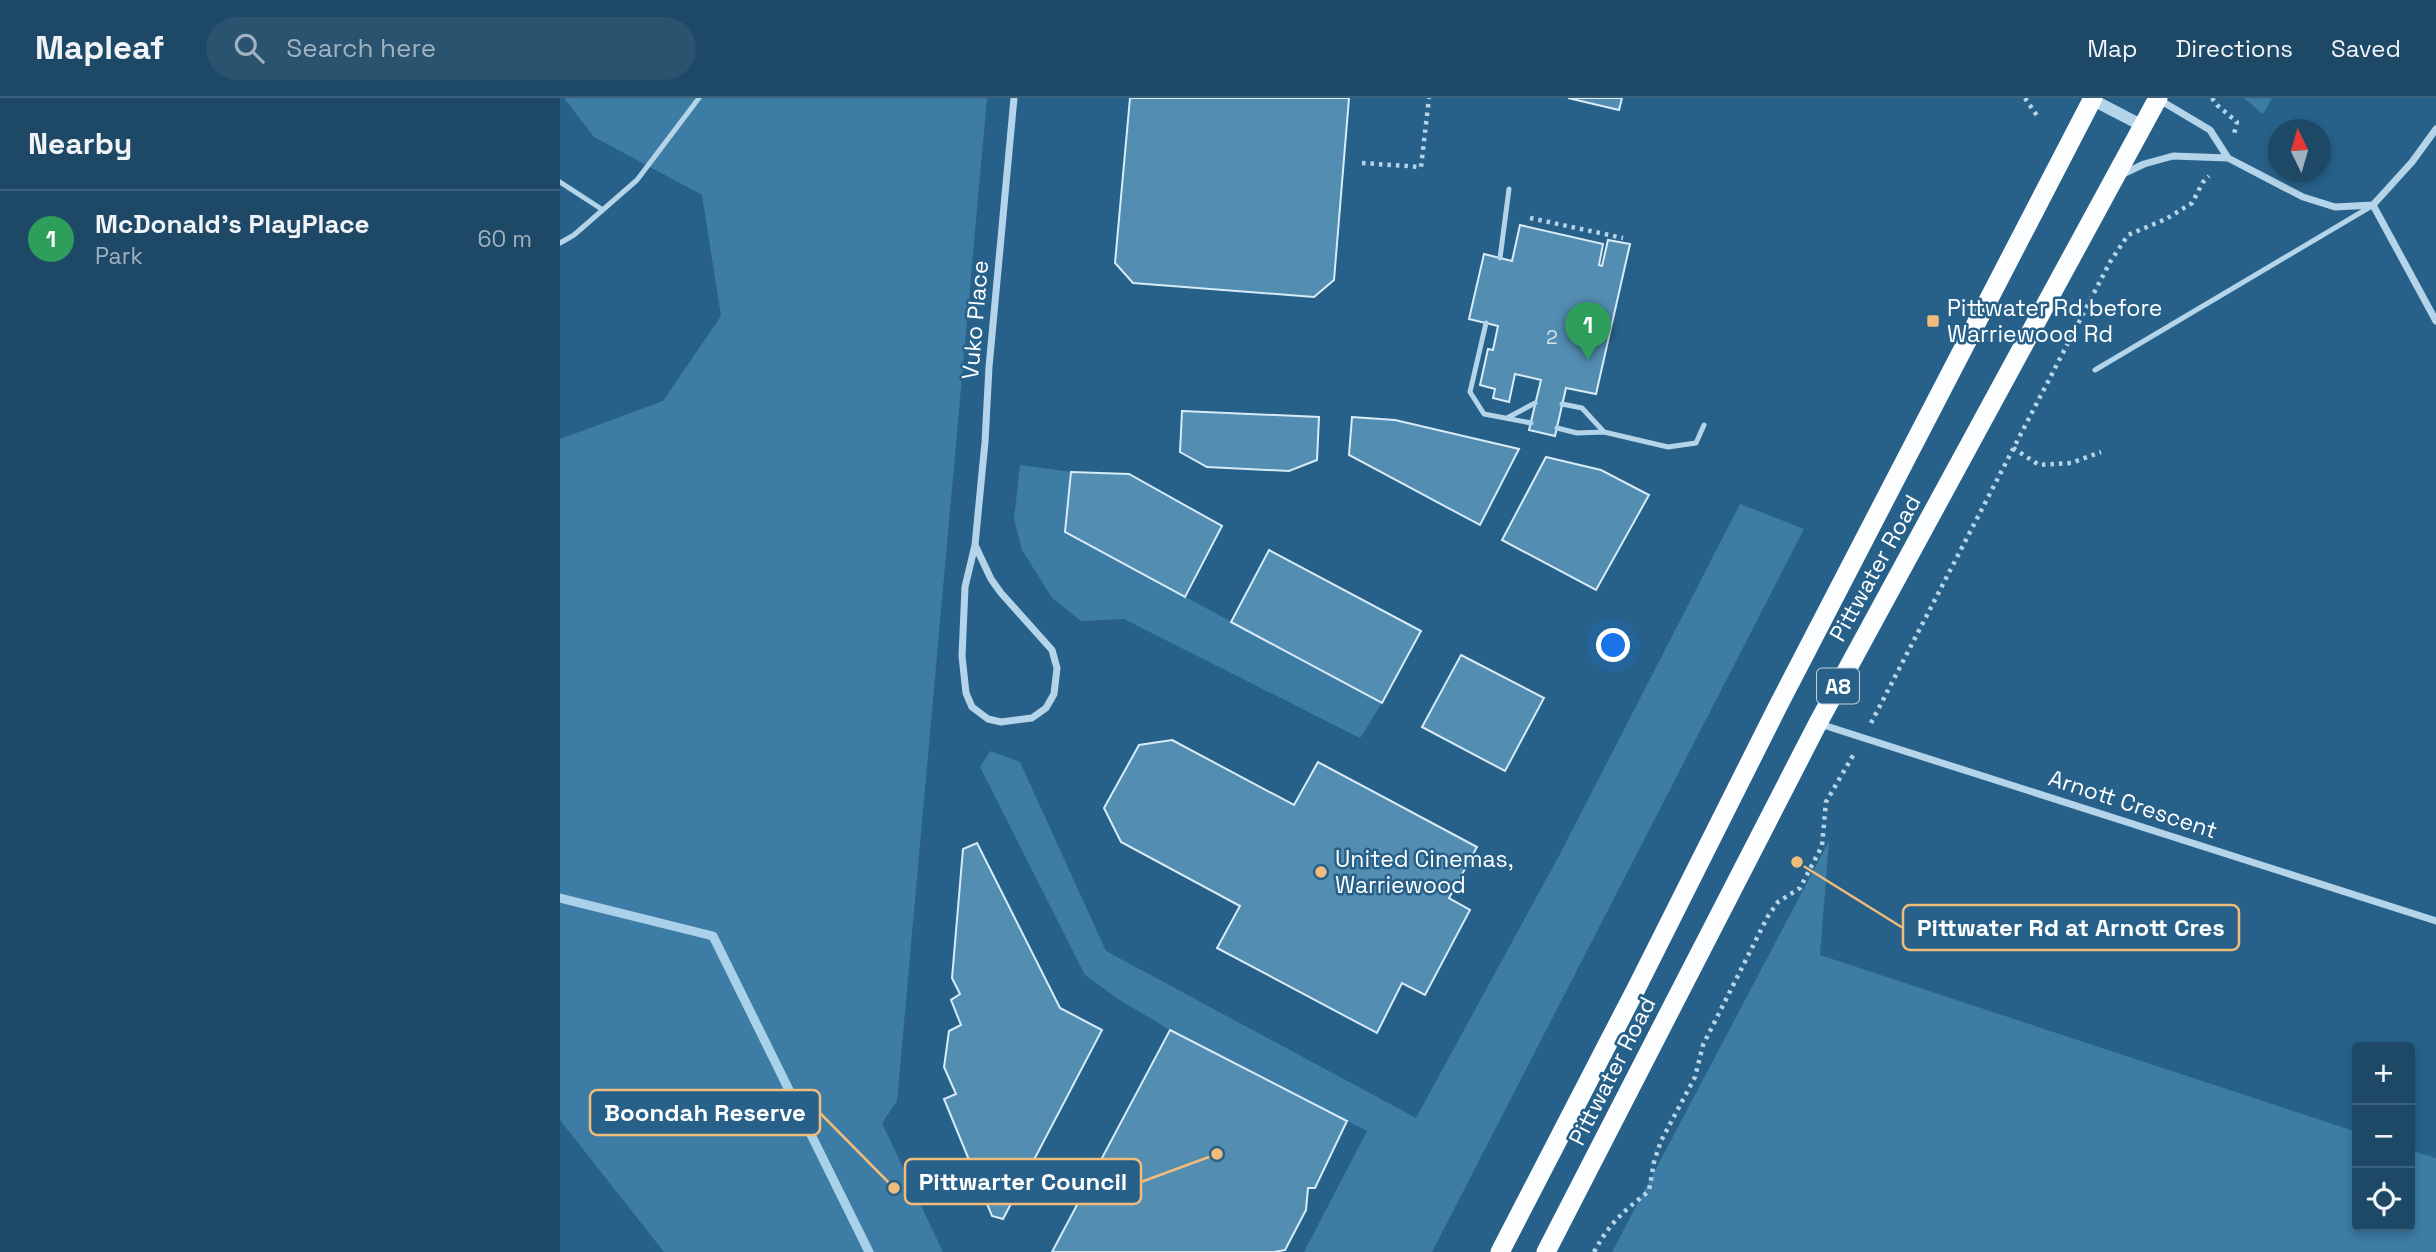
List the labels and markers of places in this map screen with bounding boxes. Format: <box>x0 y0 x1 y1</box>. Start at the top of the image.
place label: Pittwater Rd before Warriewood Rd <box>1947 293 2162 349</box>
pin: 1 <box>1565 302 1611 360</box>
marker: Pittwater Rd before Warriewood Rd <box>1925 313 1941 329</box>
place label: United Cinemas, Warriewood <box>1335 844 1513 900</box>
marker: United Cinemas, Warriewood <box>1313 864 1329 880</box>
callout: Pittwater Rd at Arnott Cres <box>1903 905 2239 950</box>
callout: Boondah Reserve <box>590 1090 820 1135</box>
callout: Pittwarter Council <box>905 1159 1141 1204</box>

